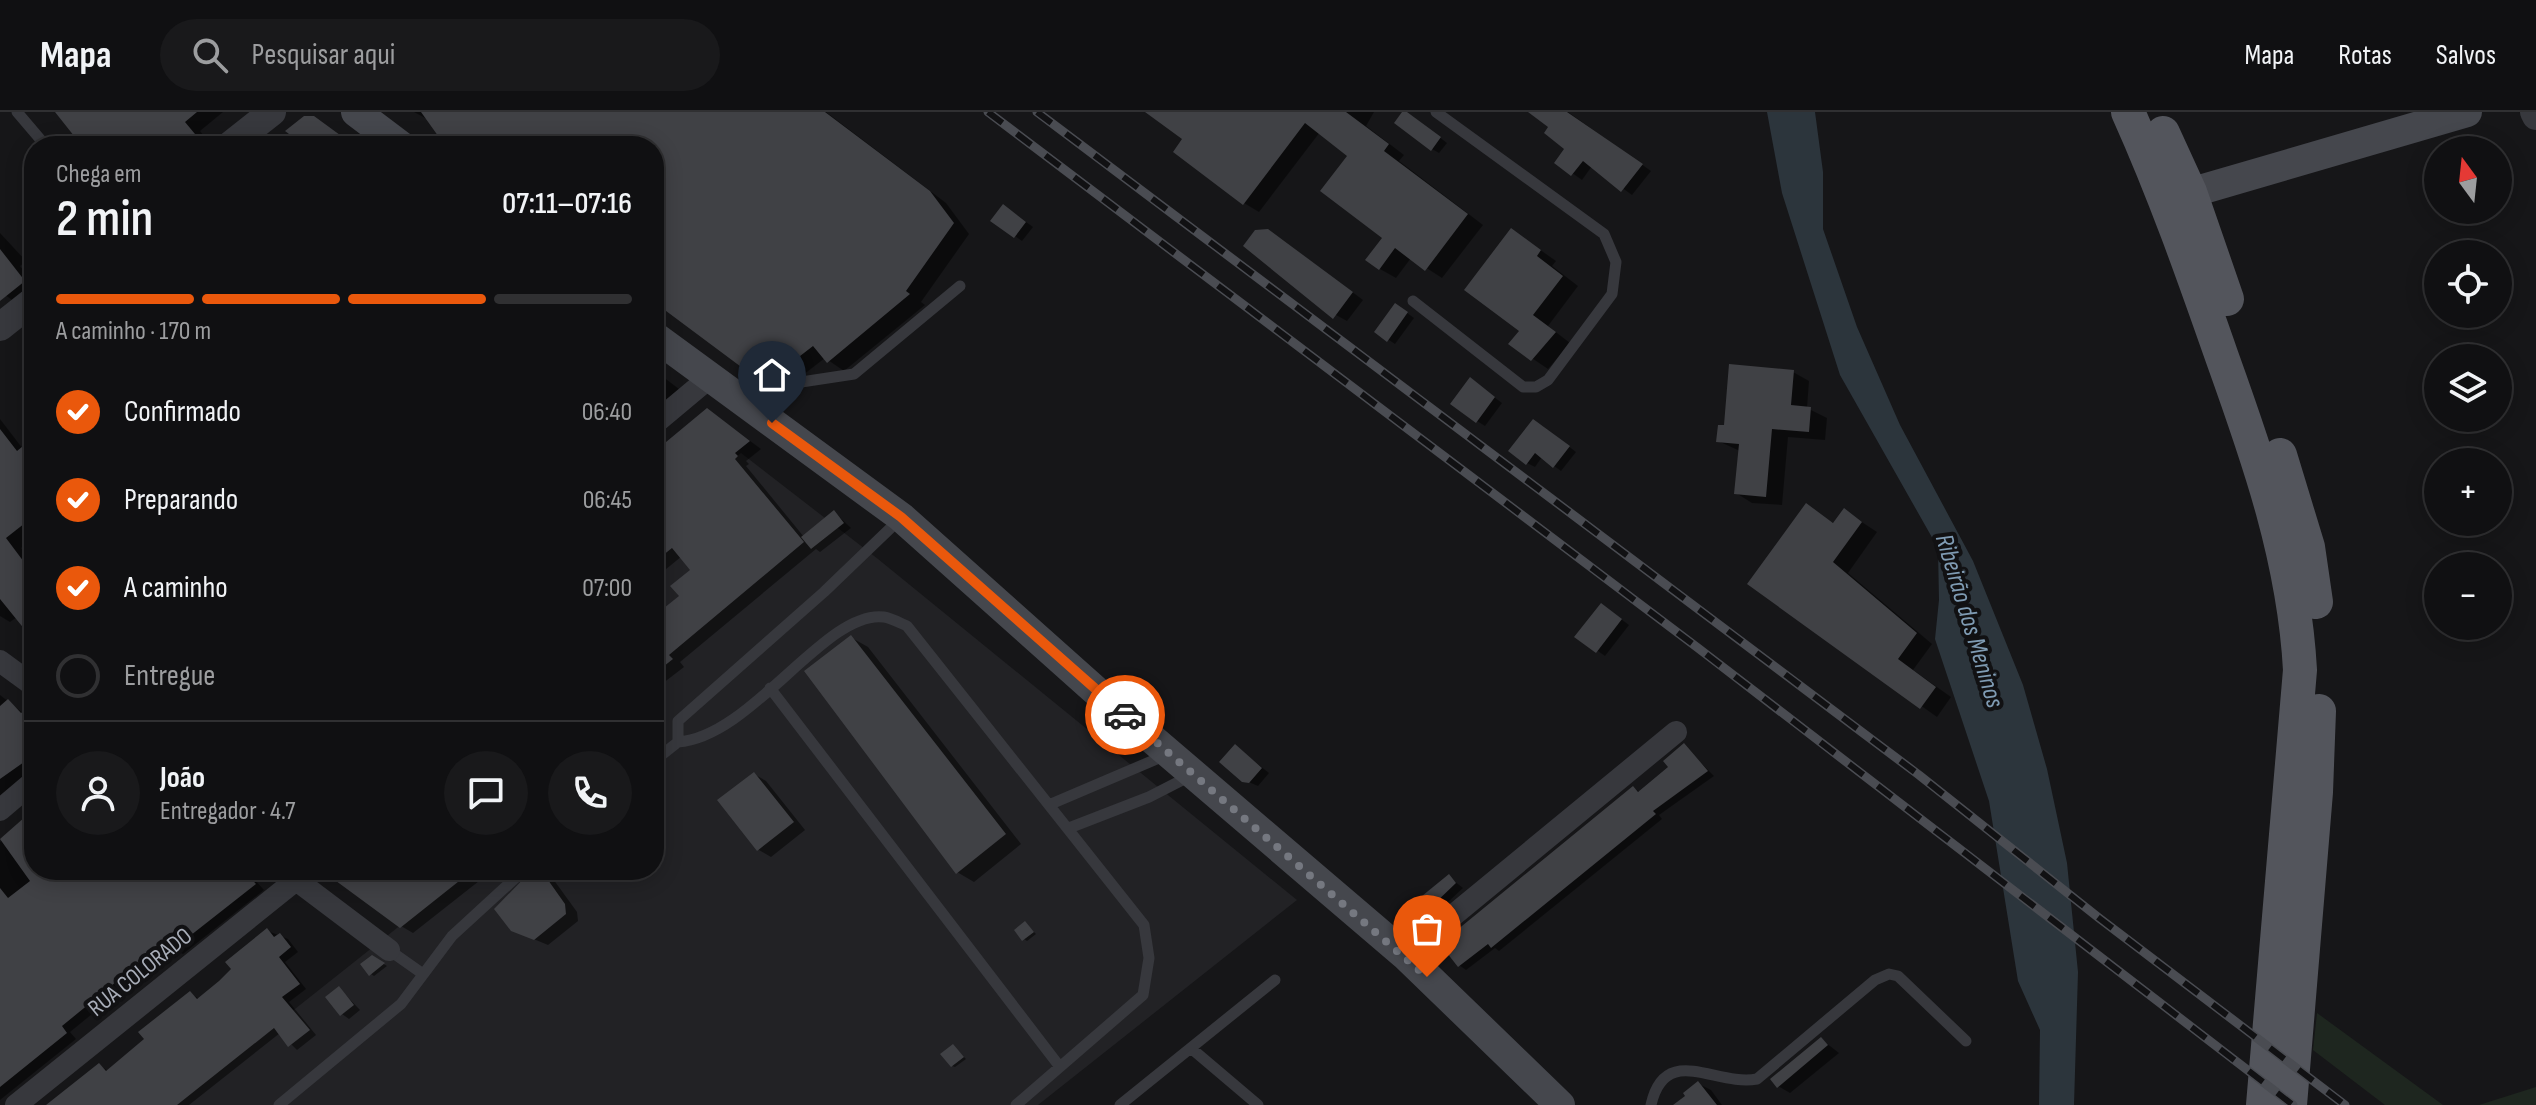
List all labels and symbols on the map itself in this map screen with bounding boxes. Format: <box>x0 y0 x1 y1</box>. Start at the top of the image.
north arrow <box>2424 136 2512 224</box>
pin <box>738 341 806 423</box>
water label: Ribeirão dos Meninos <box>1928 530 2010 712</box>
courier <box>1085 675 1165 755</box>
pin <box>1393 895 1461 977</box>
street label: RUA COLORADO <box>82 921 198 1023</box>

